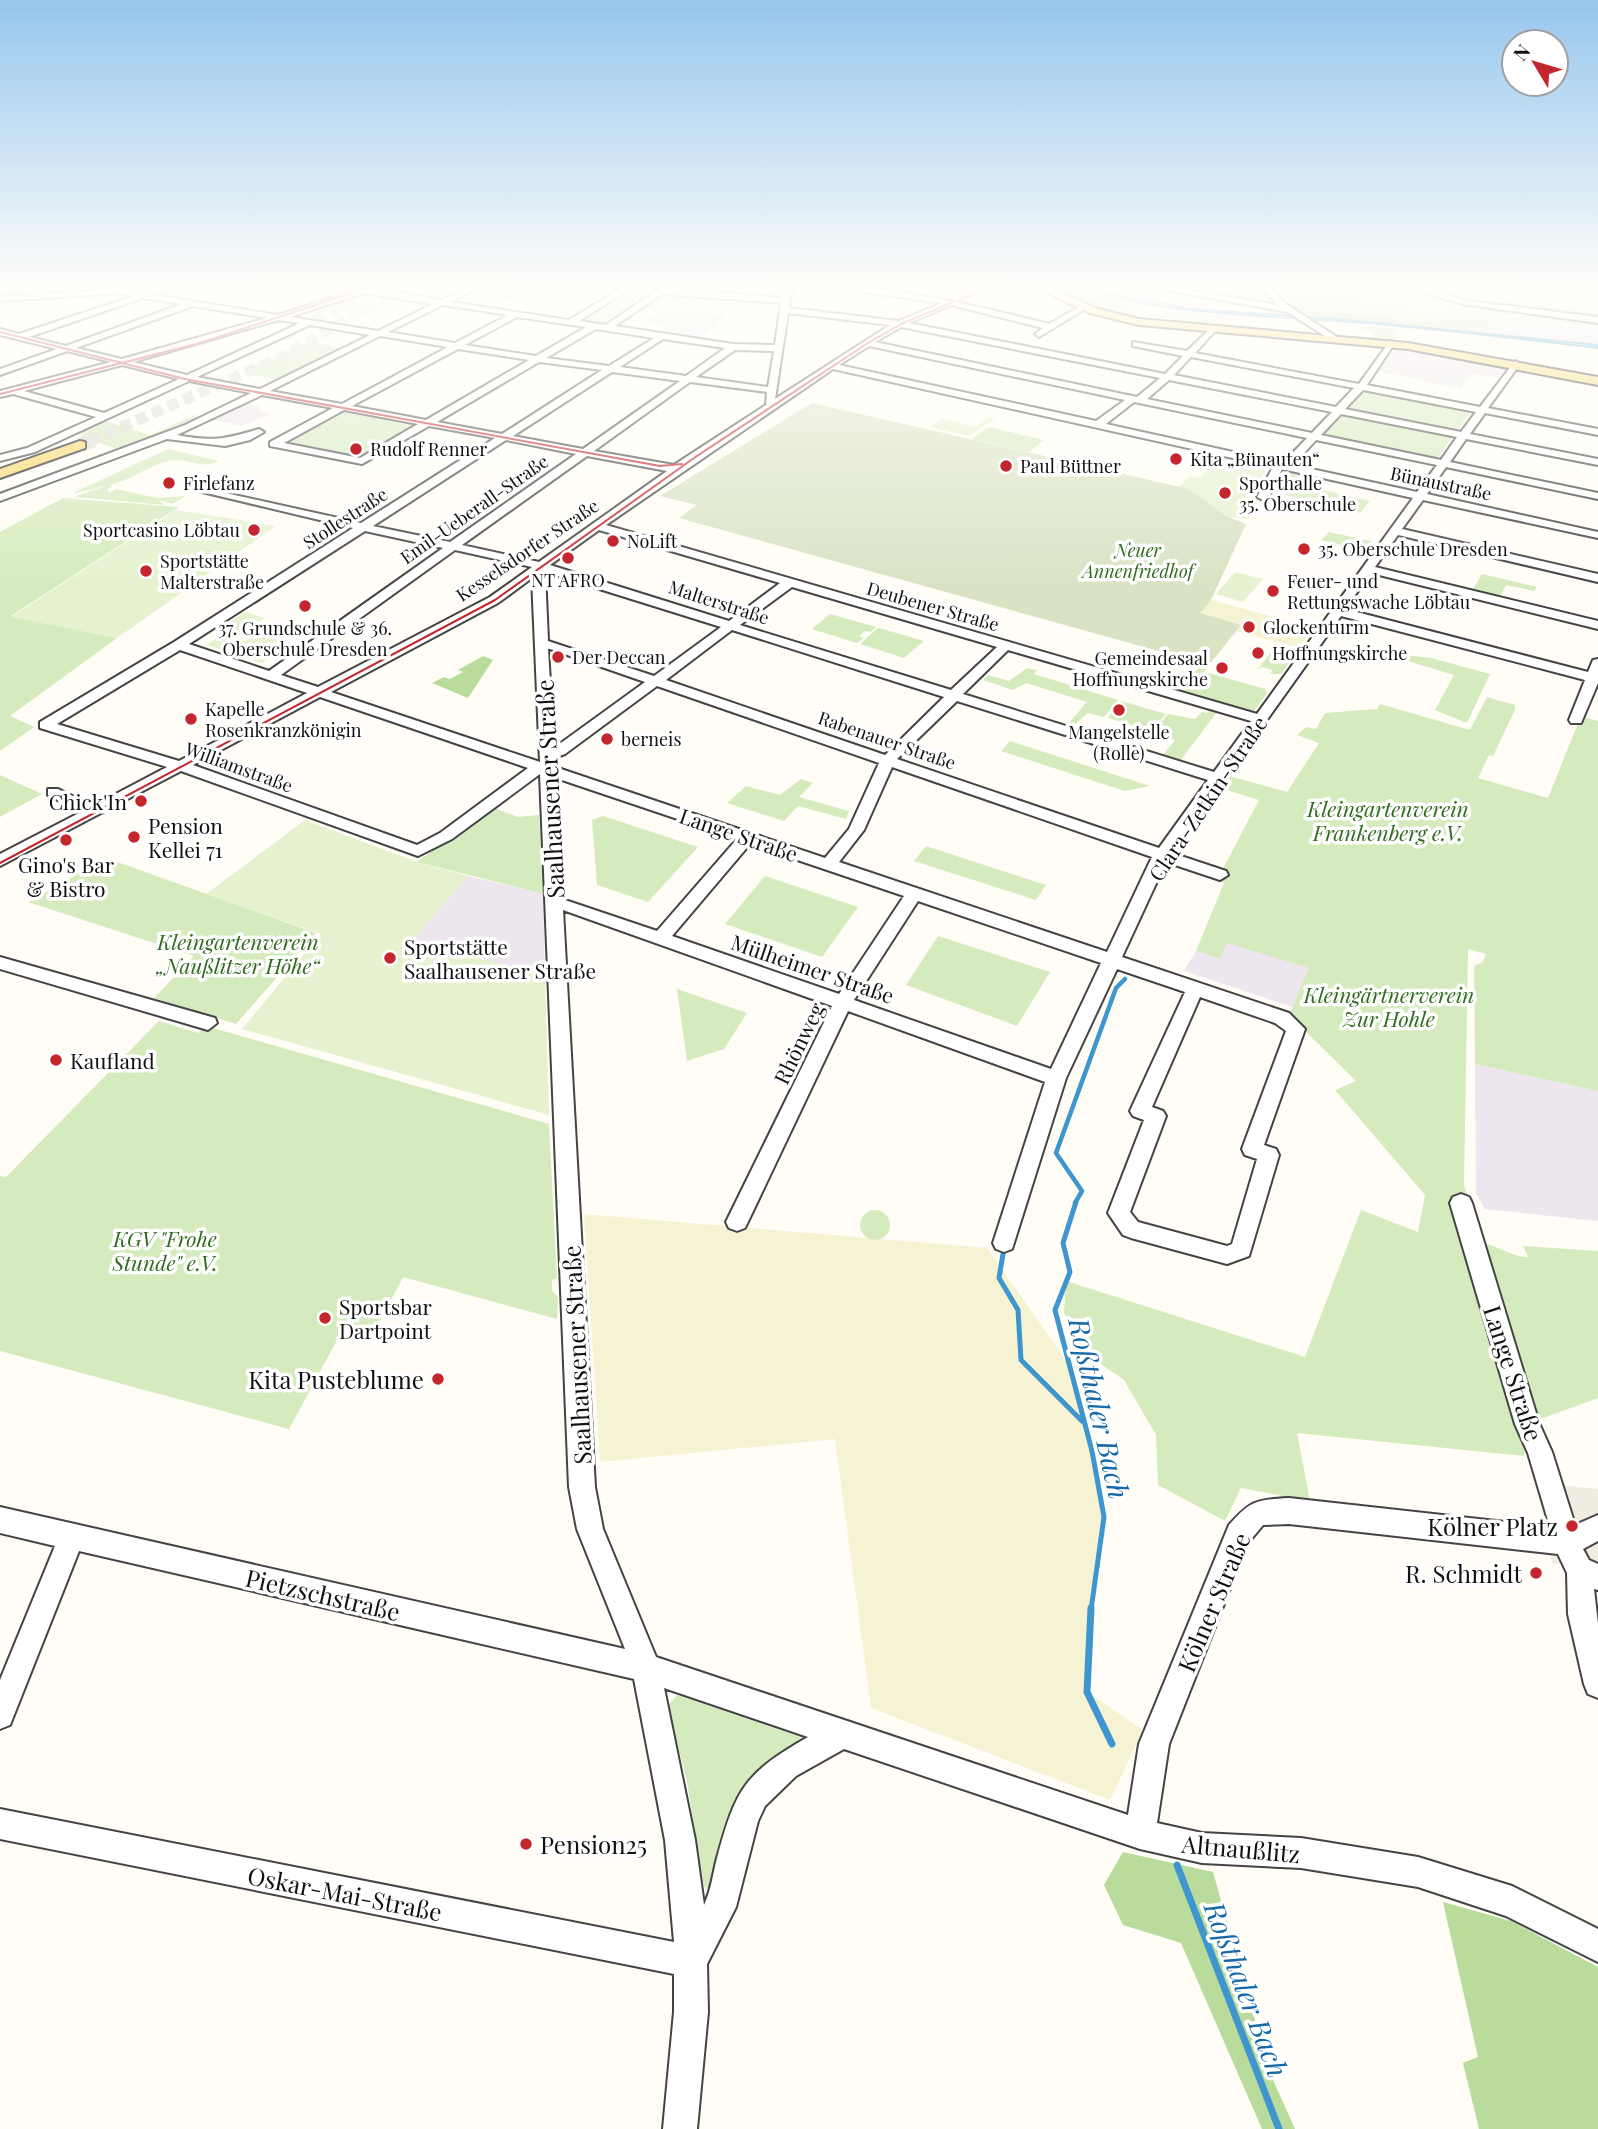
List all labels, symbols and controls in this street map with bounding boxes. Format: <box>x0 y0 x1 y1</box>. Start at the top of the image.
north arrow <box>1500 28 1570 98</box>
text: N <box>1506 38 1535 65</box>
place label: Rudolf Renner <box>370 437 487 461</box>
marker: Rudolf Renner <box>348 441 364 457</box>
place label: Kita „Bünauten“ <box>1190 447 1320 471</box>
street label: Emil-Ueberall-Straße <box>395 449 553 569</box>
marker: Kita „Bünauten“ <box>1168 451 1184 467</box>
place label: Paul Büttner <box>1020 454 1121 478</box>
marker: Paul Büttner <box>998 458 1014 474</box>
street label: Bünaustraße <box>1388 461 1494 505</box>
place label: Firlefanz <box>183 471 255 495</box>
place label: Sporthalle 35. Oberschule <box>1239 471 1356 516</box>
marker: Firlefanz <box>161 475 177 491</box>
street label: Stollestraße <box>298 482 392 554</box>
marker: Sporthalle 35. Oberschule <box>1217 485 1233 501</box>
street label: Kesselsdorfer Straße <box>451 493 603 607</box>
place label: Sportcasino Löbtau <box>83 518 241 542</box>
marker: Sportcasino Löbtau <box>246 522 262 538</box>
place label: NoLift <box>627 529 678 553</box>
marker: NoLift <box>605 533 621 549</box>
place label: 35. Oberschule Dresden <box>1318 537 1508 561</box>
park label: Neuer Annenfriedhof <box>1081 538 1197 583</box>
marker: 35. Oberschule Dresden <box>1296 541 1312 557</box>
place label: Sportstätte Malterstraße <box>160 549 264 594</box>
marker: NT AFRO <box>560 550 576 566</box>
marker: Sportstätte Malterstraße <box>138 563 154 579</box>
place label: NT AFRO <box>531 568 605 592</box>
place label: Feuer- und Rettungswache Löbtau <box>1287 569 1471 614</box>
street label: Malterstraße <box>666 574 772 630</box>
street label: Deubener Straße <box>864 576 1002 636</box>
marker: Feuer- und Rettungswache Löbtau <box>1265 583 1281 599</box>
marker: 37. Grundschule & 36. Oberschule Dresden <box>297 598 313 614</box>
place label: Glockenturm <box>1263 615 1369 639</box>
place label: 37. Grundschule & 36. Oberschule Dresden <box>218 616 392 661</box>
marker: Glockenturm <box>1241 619 1257 635</box>
place label: Hoffnungskirche <box>1272 641 1407 665</box>
place label: Der Deccan <box>572 645 666 669</box>
marker: Hoffnungskirche <box>1250 645 1266 661</box>
place label: Gemeindesaal Hoffnungskirche <box>1073 646 1208 691</box>
marker: Der Deccan <box>550 649 566 665</box>
marker: Gemeindesaal Hoffnungskirche <box>1214 660 1230 676</box>
street label: Saalhausener Straße <box>527 679 571 899</box>
place label: Kapelle Rosenkranzkönigin <box>205 697 362 742</box>
marker: Mangelstelle (Rolle) <box>1111 702 1127 718</box>
street label: Rabenauer Straße <box>815 705 959 775</box>
street label: Clara-Zetkin-Straße <box>1141 710 1273 886</box>
marker: Kapelle Rosenkranzkönigin <box>183 711 199 727</box>
place label: Mangelstelle (Rolle) <box>1068 720 1170 765</box>
place label: berneis <box>621 727 681 751</box>
marker: berneis <box>599 731 615 747</box>
street label: Williamstraße <box>181 736 296 798</box>
place label: Chick'In <box>49 787 127 815</box>
marker: Chick'In <box>133 793 149 809</box>
park label: Kleingartenverein Frankenberg e.V. <box>1306 794 1469 846</box>
street label: Lange Straße <box>676 801 802 867</box>
place label: Pension Kellei 71 <box>148 811 223 863</box>
marker: Pension Kellei 71 <box>126 829 142 845</box>
marker: Gino's Bar & Bistro <box>58 832 74 848</box>
place label: Gino's Bar & Bistro <box>18 850 115 902</box>
park label: Kleingartenverein „Naußlitzer Höhe“ <box>155 927 322 979</box>
street label: Mülheimer Straße <box>728 927 898 1009</box>
place label: Sportstätte Saalhausener Straße <box>404 932 596 984</box>
marker: Sportstätte Saalhausener Straße <box>382 950 398 966</box>
park label: Kleingärtnerverein Zur Hohle <box>1303 980 1474 1032</box>
street label: Rhönweg <box>766 998 830 1088</box>
place label: Kaufland <box>70 1046 155 1074</box>
marker: Kaufland <box>48 1052 64 1068</box>
park label: KGV "Frohe Stunde" e.V. <box>111 1224 218 1276</box>
street label: Saalhausener Straße <box>554 1245 598 1465</box>
place label: Sportsbar Dartpoint <box>339 1292 432 1344</box>
street label: Lange Straße <box>1477 1301 1551 1445</box>
marker: Sportsbar Dartpoint <box>317 1310 333 1326</box>
water label: Roßthaler Bach <box>1061 1313 1139 1502</box>
place label: Kita Pusteblume <box>248 1363 424 1395</box>
marker: Kita Pusteblume <box>430 1371 446 1387</box>
place label: Kölner Platz <box>1427 1510 1558 1542</box>
marker: Kölner Platz <box>1564 1518 1580 1534</box>
street label: Kölner Straße <box>1169 1527 1257 1677</box>
place label: R. Schmidt <box>1405 1557 1522 1589</box>
street label: Pietzschstraße <box>243 1561 403 1627</box>
marker: R. Schmidt <box>1528 1565 1544 1581</box>
street label: Altnaußlitz <box>1180 1827 1301 1869</box>
place label: Pension25 <box>540 1828 647 1860</box>
marker: Pension25 <box>518 1836 534 1852</box>
street label: Oskar-Mai-Straße <box>245 1858 445 1928</box>
water label: Roßthaler Bach <box>1196 1895 1297 2082</box>

